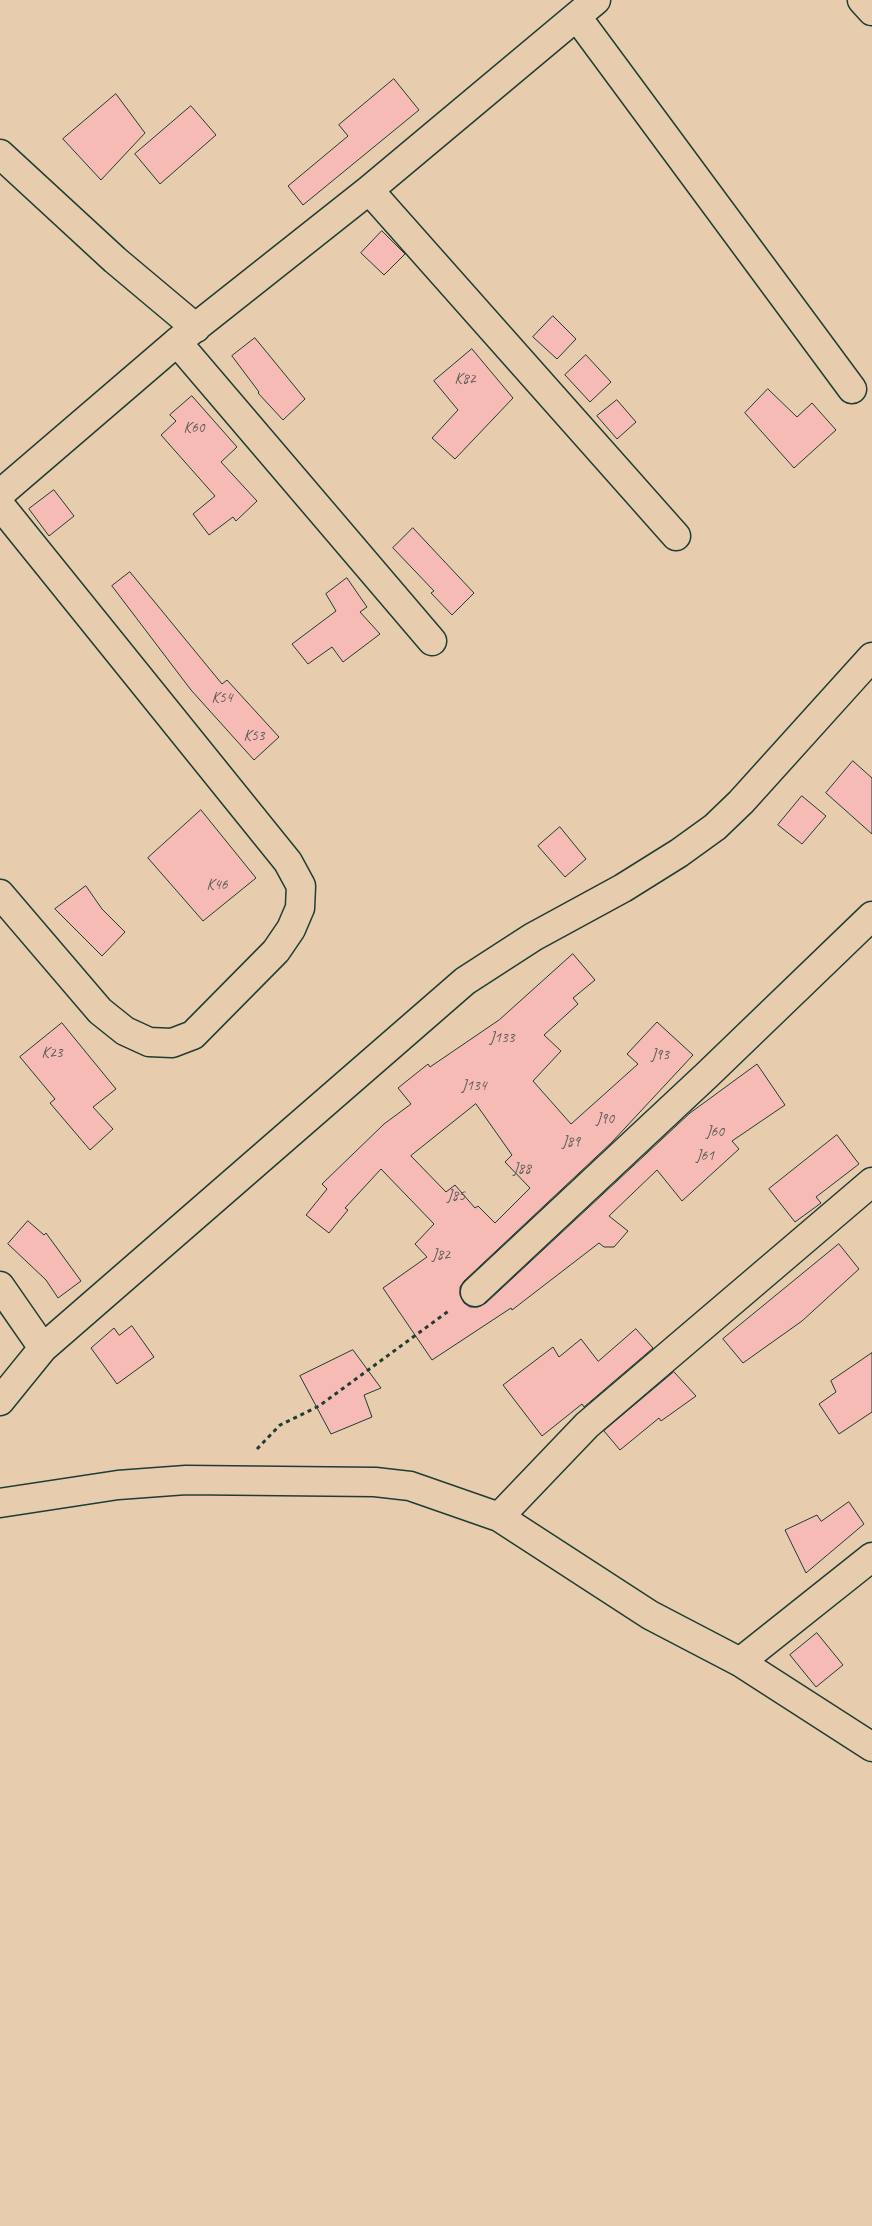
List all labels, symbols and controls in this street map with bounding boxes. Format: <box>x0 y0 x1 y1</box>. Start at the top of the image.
house number: K82 <box>455 370 475 388</box>
house number: K60 <box>184 419 204 437</box>
house number: K54 <box>212 689 232 707</box>
house number: K53 <box>244 727 264 745</box>
house number: K46 <box>207 876 227 894</box>
house number: J133 <box>490 1029 514 1047</box>
house number: K23 <box>42 1044 62 1062</box>
house number: J93 <box>651 1046 669 1064</box>
house number: J134 <box>462 1077 486 1095</box>
house number: J90 <box>596 1110 614 1128</box>
house number: J60 <box>706 1123 724 1141</box>
house number: J89 <box>562 1133 580 1151</box>
house number: J61 <box>696 1147 714 1165</box>
house number: J88 <box>513 1160 531 1178</box>
house number: J85 <box>447 1187 465 1205</box>
house number: J82 <box>432 1246 450 1264</box>

